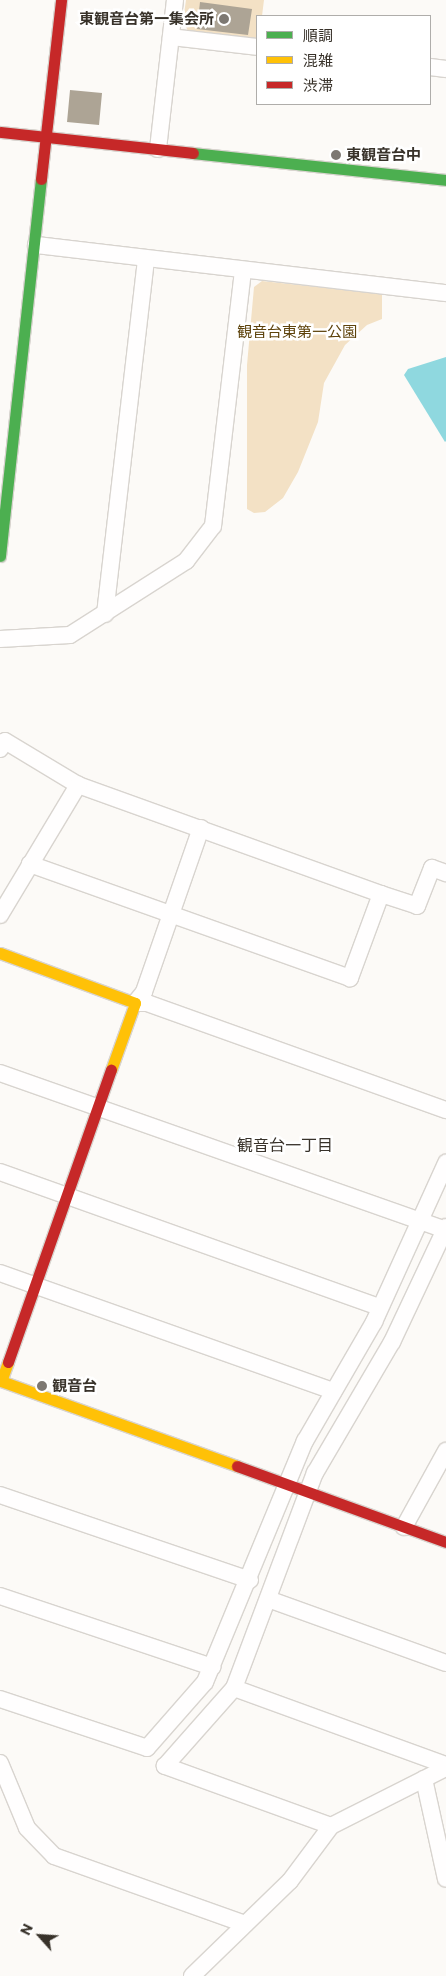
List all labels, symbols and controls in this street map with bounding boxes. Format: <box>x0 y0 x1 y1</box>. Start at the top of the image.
place label: 東観音台第一集会所 <box>79 10 214 28</box>
marker: 東観音台第一集会所 <box>218 13 230 25</box>
legend <box>256 15 431 105</box>
text: 順調 <box>303 26 333 44</box>
text: 混雑 <box>303 51 333 69</box>
text: 渋滞 <box>303 76 333 94</box>
place label: 東観音台中 <box>346 146 421 164</box>
marker: 東観音台中 <box>330 149 342 161</box>
park label: 観音台東第一公園 <box>237 323 357 341</box>
district label: 観音台一丁目 <box>237 1135 333 1155</box>
place label: 観音台 <box>52 1377 97 1395</box>
marker: 観音台 <box>36 1380 48 1392</box>
north arrow <box>15 1911 65 1961</box>
text: N <box>16 1921 36 1938</box>

